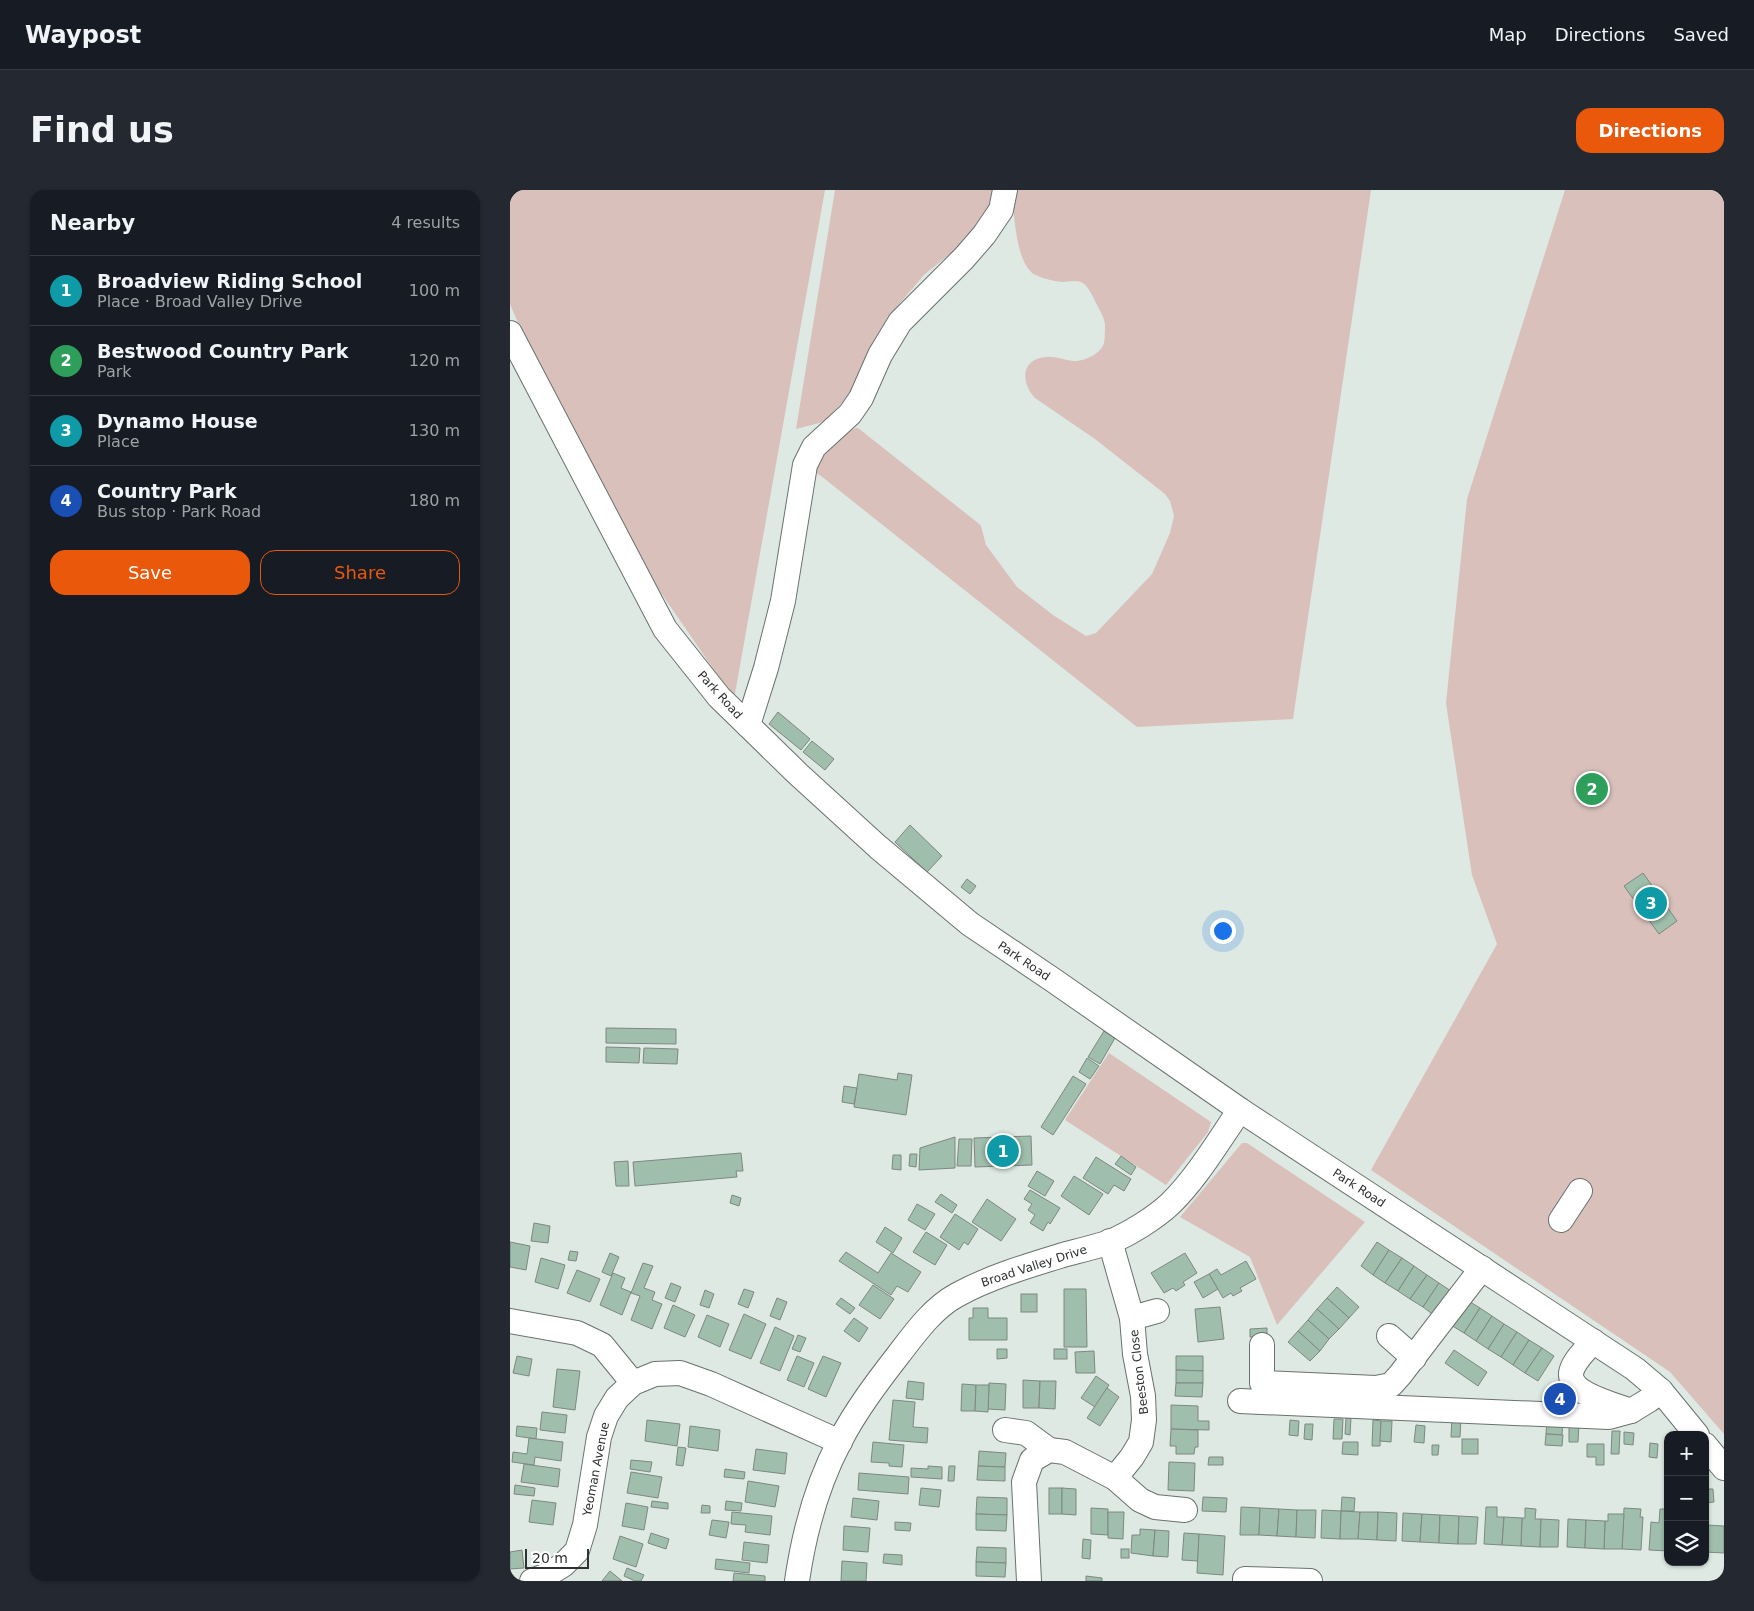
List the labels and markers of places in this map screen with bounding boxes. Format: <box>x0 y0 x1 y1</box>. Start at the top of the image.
pin: 2 <box>1576 770 1608 808</box>
pin: 3 <box>1635 884 1667 922</box>
pin: 1 <box>987 1132 1019 1170</box>
pin: 4 <box>1544 1380 1576 1418</box>

